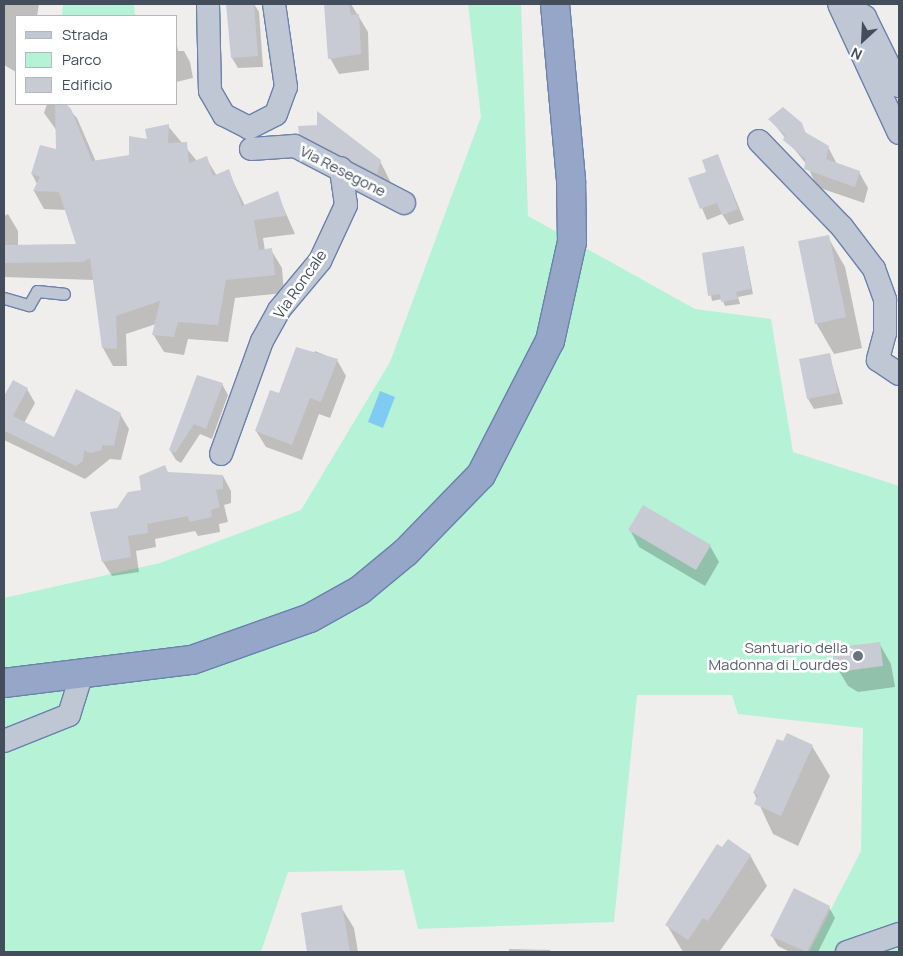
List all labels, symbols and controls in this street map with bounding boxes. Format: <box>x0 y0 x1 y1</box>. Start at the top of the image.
legend <box>15 15 178 105</box>
north arrow <box>838 15 888 65</box>
text: Strada <box>62 24 108 45</box>
text: N <box>848 43 865 65</box>
text: Parco <box>62 49 101 70</box>
text: Edificio <box>62 74 112 95</box>
street label: Via Resegone <box>297 142 389 200</box>
street label: Via Roncale <box>270 246 330 322</box>
place label: Santuario della Madonna di Lourdes <box>709 638 848 673</box>
marker: Santuario della Madonna di Lourdes <box>852 650 864 662</box>

